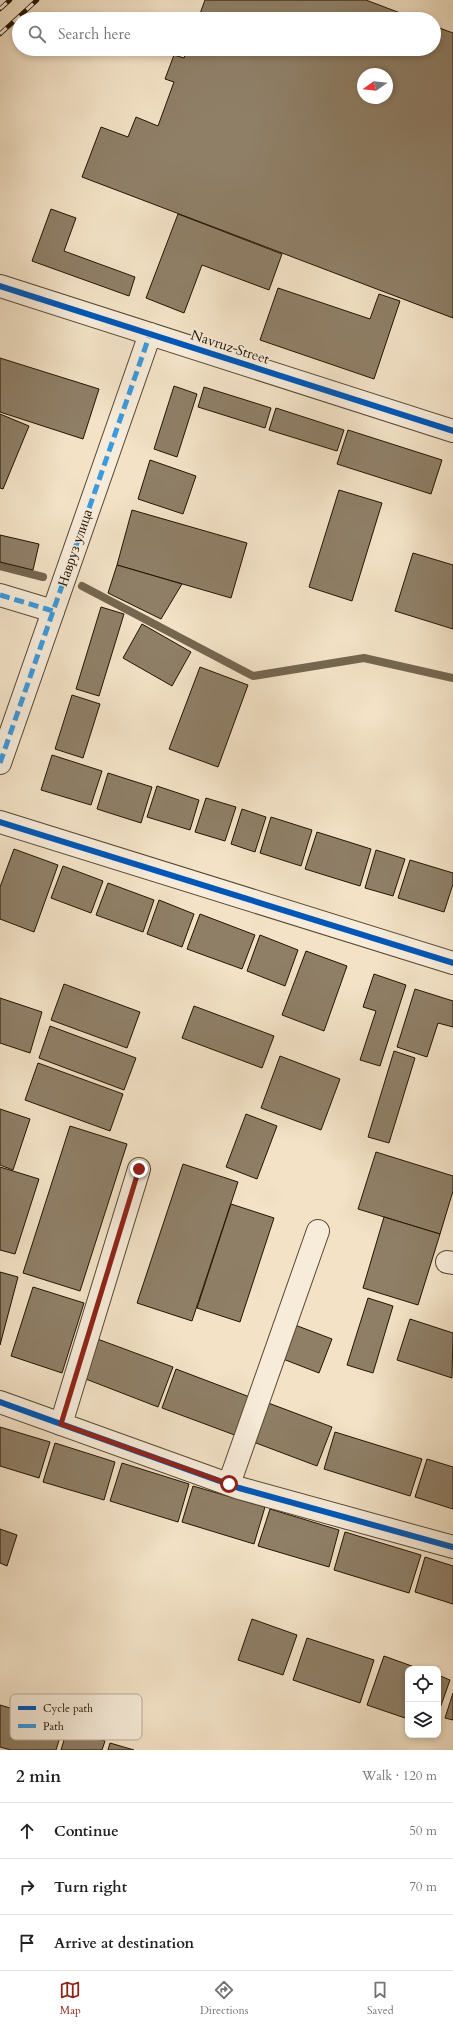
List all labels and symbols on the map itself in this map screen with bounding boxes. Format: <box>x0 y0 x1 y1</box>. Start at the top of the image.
north arrow <box>357 68 393 104</box>
street label: Navruz Street <box>188 325 272 369</box>
street label: Навруз улица <box>53 506 97 589</box>
route end <box>130 1160 148 1178</box>
route start <box>220 1475 238 1493</box>
legend <box>10 1694 142 1740</box>
text: Cycle path <box>43 1701 93 1716</box>
text: Path <box>43 1719 64 1734</box>

